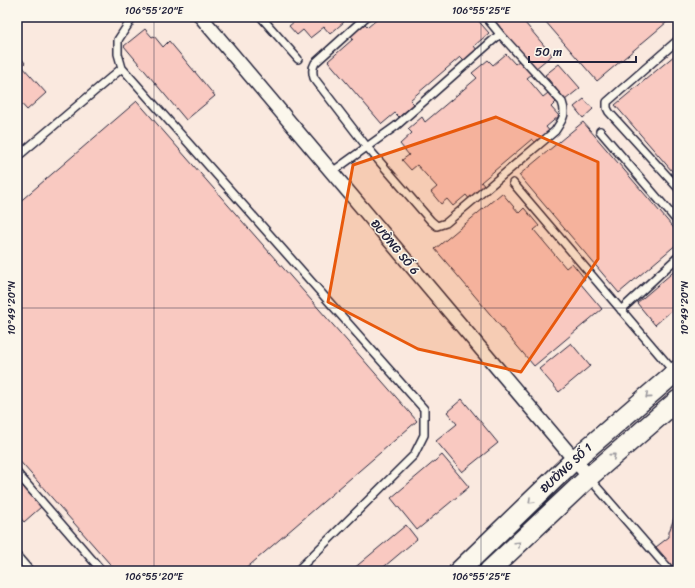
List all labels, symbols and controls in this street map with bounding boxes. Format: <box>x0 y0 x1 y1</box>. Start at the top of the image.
text: 106°55'20"E <box>125 2 185 20</box>
text: 106°55'25"E <box>452 2 511 20</box>
scale bar <box>529 38 636 64</box>
text: 50 m <box>535 41 562 63</box>
street label: ĐƯỜNG SỐ 6 <box>365 214 425 280</box>
text: 10°49'20"N <box>3 281 21 335</box>
text: 10°49'20"N <box>676 281 694 335</box>
one-way arrow <box>646 391 653 398</box>
street label: ĐƯỜNG SỐ 1 <box>534 437 598 499</box>
one-way arrow <box>609 454 616 461</box>
one-way arrow <box>528 497 536 504</box>
one-way arrow <box>513 542 520 549</box>
text: 106°55'20"E <box>125 568 185 586</box>
text: 106°55'25"E <box>452 568 511 586</box>

